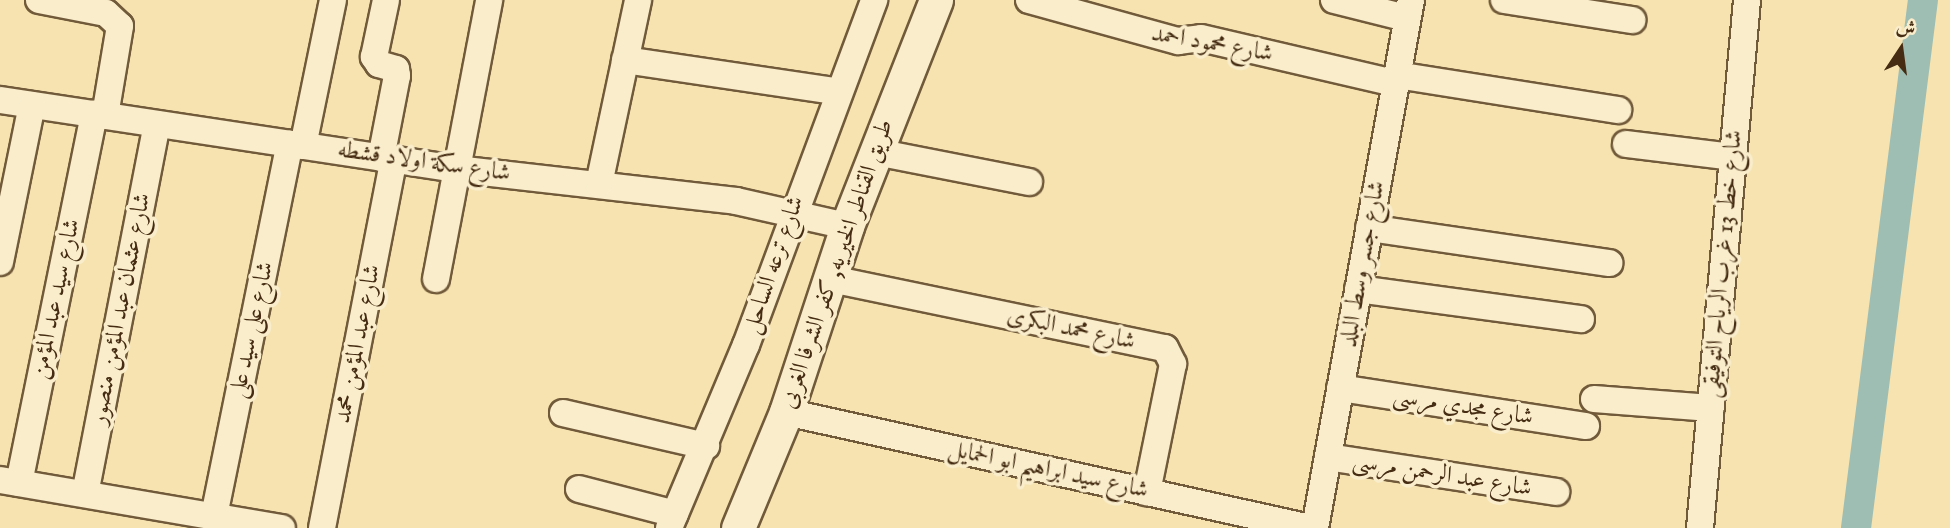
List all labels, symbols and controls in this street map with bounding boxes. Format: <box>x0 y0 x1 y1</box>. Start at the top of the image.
north arrow <box>1866 14 1936 84</box>
text: ش <box>1894 15 1918 42</box>
street label: شارع محمود احمد <box>1149 19 1275 69</box>
street label: طريق القناطر الخيريه, كفر الشرفا الغربى <box>774 116 900 412</box>
street label: شارع خط 13 غرب الرياح التوفيقى <box>1697 129 1749 399</box>
street label: شارع سكة اولاد قشطه <box>336 136 512 188</box>
street label: شارع جسر وسط البلد <box>1334 179 1392 349</box>
street label: شارع عثمان عبد المؤمن منصور <box>84 191 158 427</box>
street label: شارع ترعه الساحل <box>737 192 811 338</box>
street label: شارع سيد عبد المؤمن <box>25 216 87 382</box>
street label: شارع على سيد على <box>223 259 281 401</box>
street label: شارع عبد المؤمن محمد <box>329 262 387 426</box>
street label: شارع محمد البكرى <box>1004 301 1138 357</box>
street label: شارع مجدي مرسى <box>1391 382 1535 432</box>
street label: شارع سيد ابراهيم ابو الحمايل <box>945 435 1151 505</box>
street label: شارع عبد الرحمن مرسى <box>1350 447 1534 503</box>

